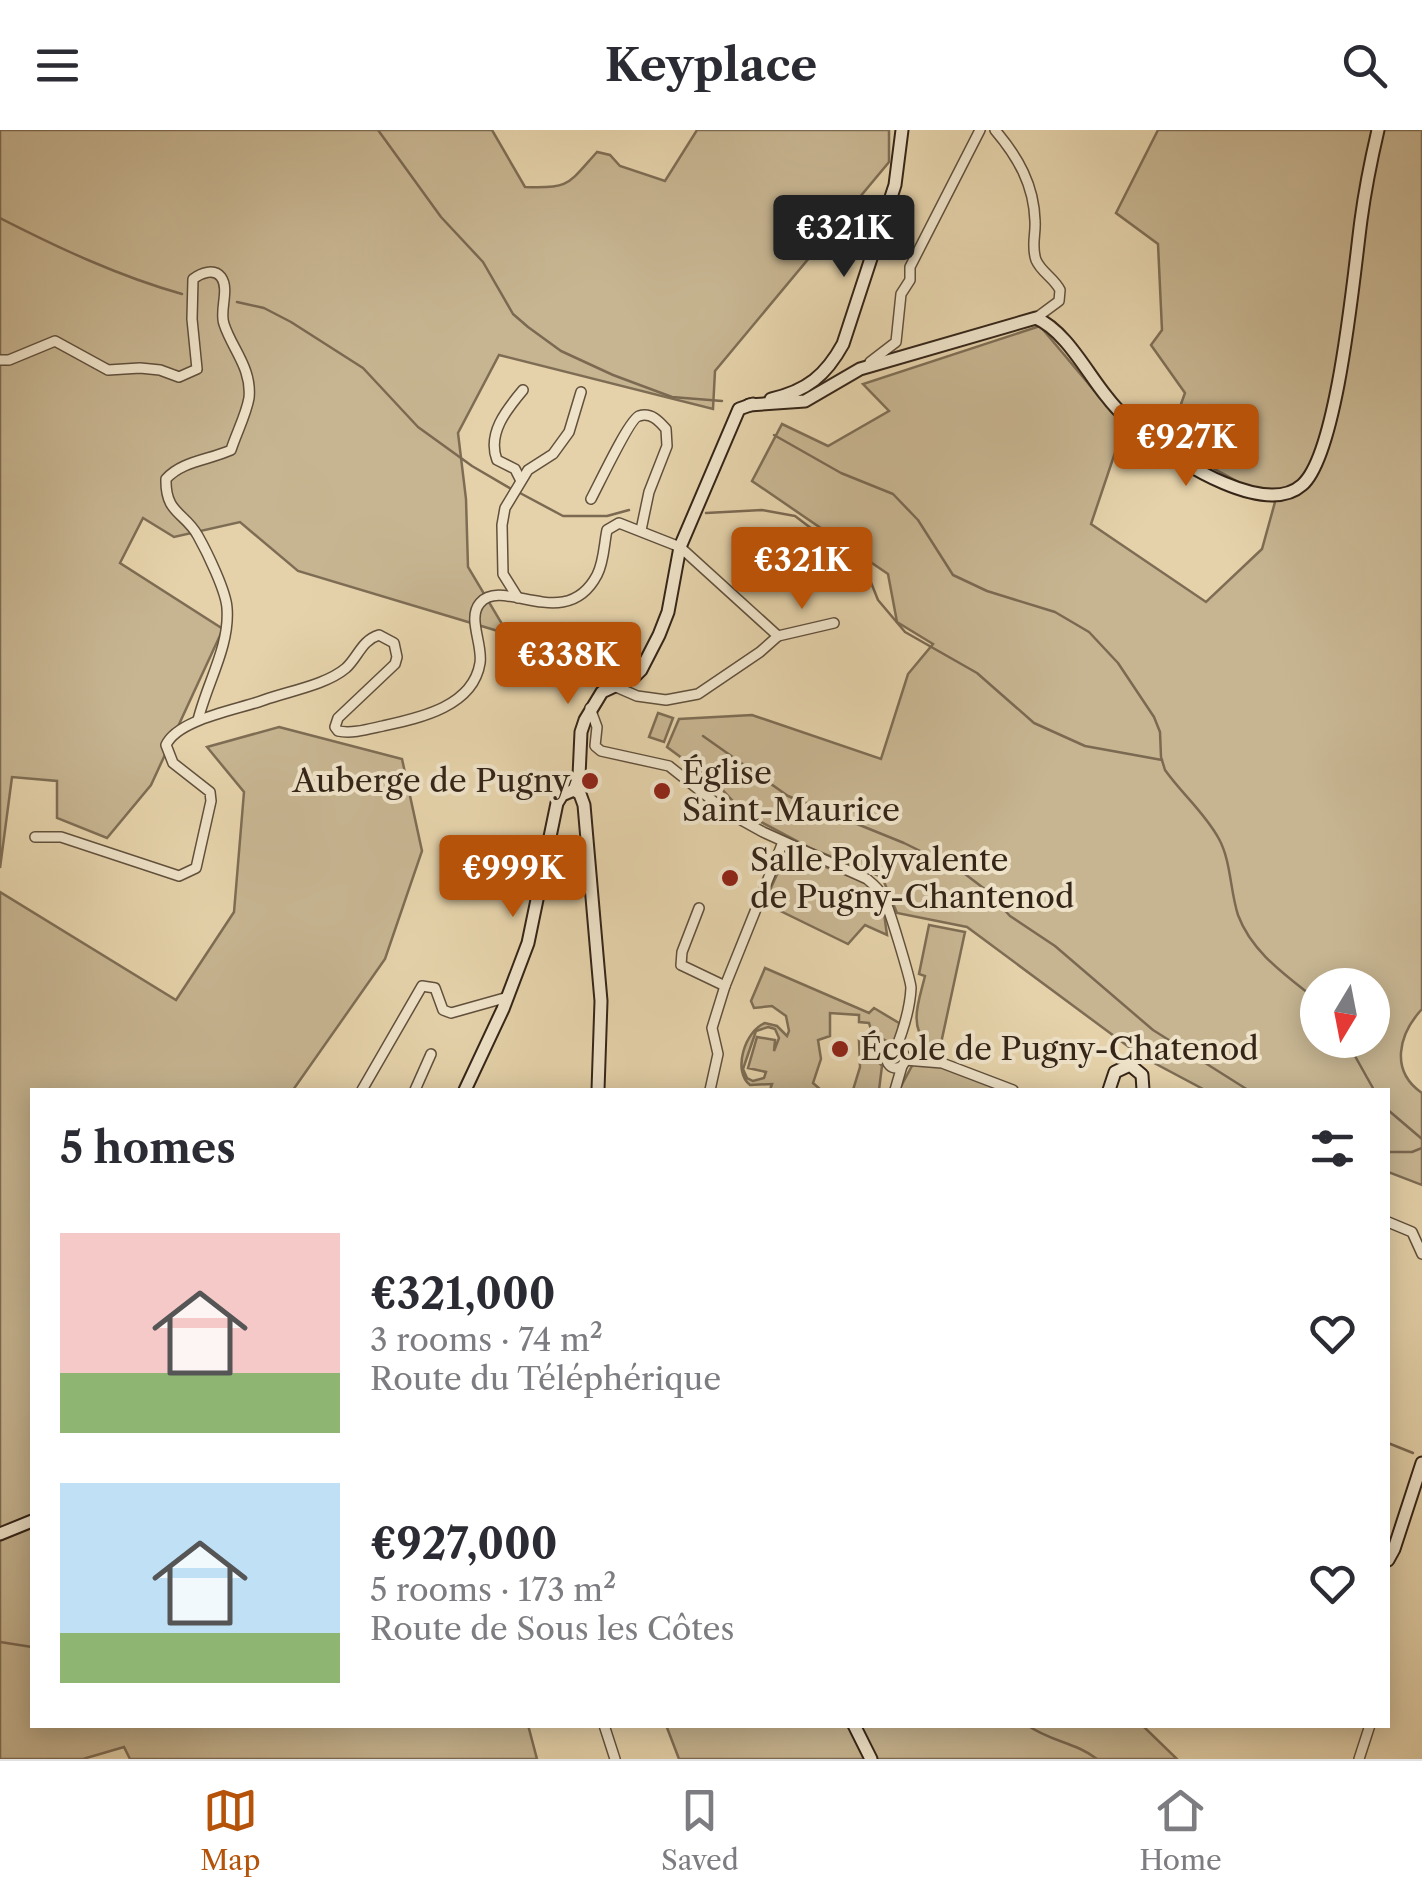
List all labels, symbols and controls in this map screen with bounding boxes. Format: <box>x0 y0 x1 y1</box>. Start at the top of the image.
text: Keyplace <box>605 37 817 93</box>
icon: menu <box>30 38 85 93</box>
icon: search <box>1337 38 1392 93</box>
pin: €321K <box>774 195 914 280</box>
text: €321K <box>795 208 893 247</box>
pin: €927K <box>1116 404 1256 489</box>
text: €927K <box>1136 417 1236 456</box>
pin: €321K <box>732 527 872 612</box>
text: €321K <box>753 540 851 579</box>
pin: €338K <box>498 622 638 707</box>
text: €338K <box>517 635 619 674</box>
place label: Église Saint-Maurice <box>682 753 900 829</box>
place label: Auberge de Pugny <box>292 761 571 800</box>
marker: Auberge de Pugny <box>579 770 601 792</box>
marker: Église Saint-Maurice <box>651 780 673 802</box>
pin: €999K <box>443 835 583 920</box>
place label: Salle Polyvalente de Pugny-Chantenod <box>750 840 1074 916</box>
text: €999K <box>461 848 565 887</box>
marker: Salle Polyvalente de Pugny-Chantenod <box>719 867 741 889</box>
north arrow <box>1300 968 1390 1058</box>
map controls <box>1300 968 1390 1058</box>
place label: École de Pugny-Chatenod <box>860 1029 1259 1068</box>
marker: École de Pugny-Chatenod <box>829 1038 851 1060</box>
icon: filters <box>1305 1121 1360 1176</box>
text: 5 homes <box>60 1122 236 1174</box>
text: €321,000 <box>370 1268 555 1320</box>
icon: home <box>140 1273 260 1393</box>
icon: heart <box>1305 1306 1360 1361</box>
text: 3 rooms · 74 m² <box>370 1320 603 1359</box>
text: Route du Téléphérique <box>370 1359 721 1398</box>
text: €927,000 <box>370 1518 557 1570</box>
icon: home <box>140 1523 260 1643</box>
icon: heart <box>1305 1556 1360 1611</box>
text: 5 rooms · 173 m² <box>370 1570 616 1609</box>
text: Route de Sous les Côtes <box>370 1609 734 1648</box>
tab: Map <box>200 1783 260 1877</box>
tab: Saved <box>661 1783 739 1877</box>
tab: Home <box>1139 1783 1222 1877</box>

